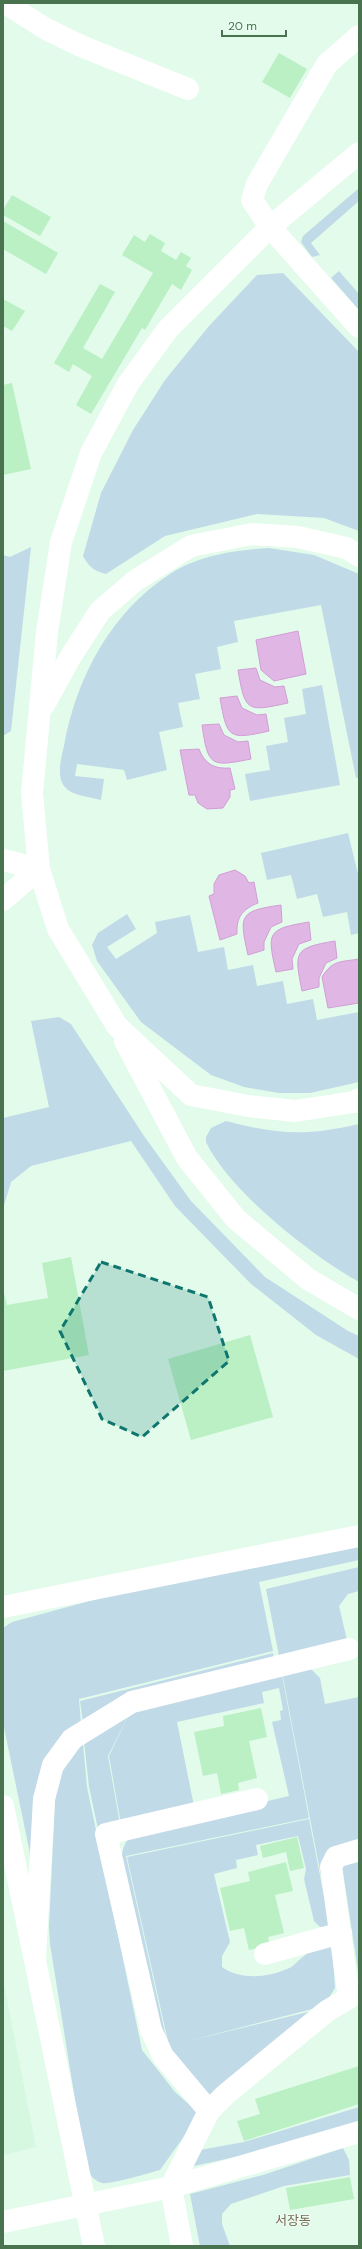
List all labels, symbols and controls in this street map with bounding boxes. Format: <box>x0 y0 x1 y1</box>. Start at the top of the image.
scale bar <box>222 12 286 38</box>
text: 20 m <box>228 18 257 34</box>
district label: 서장동 <box>275 2212 311 2229</box>

